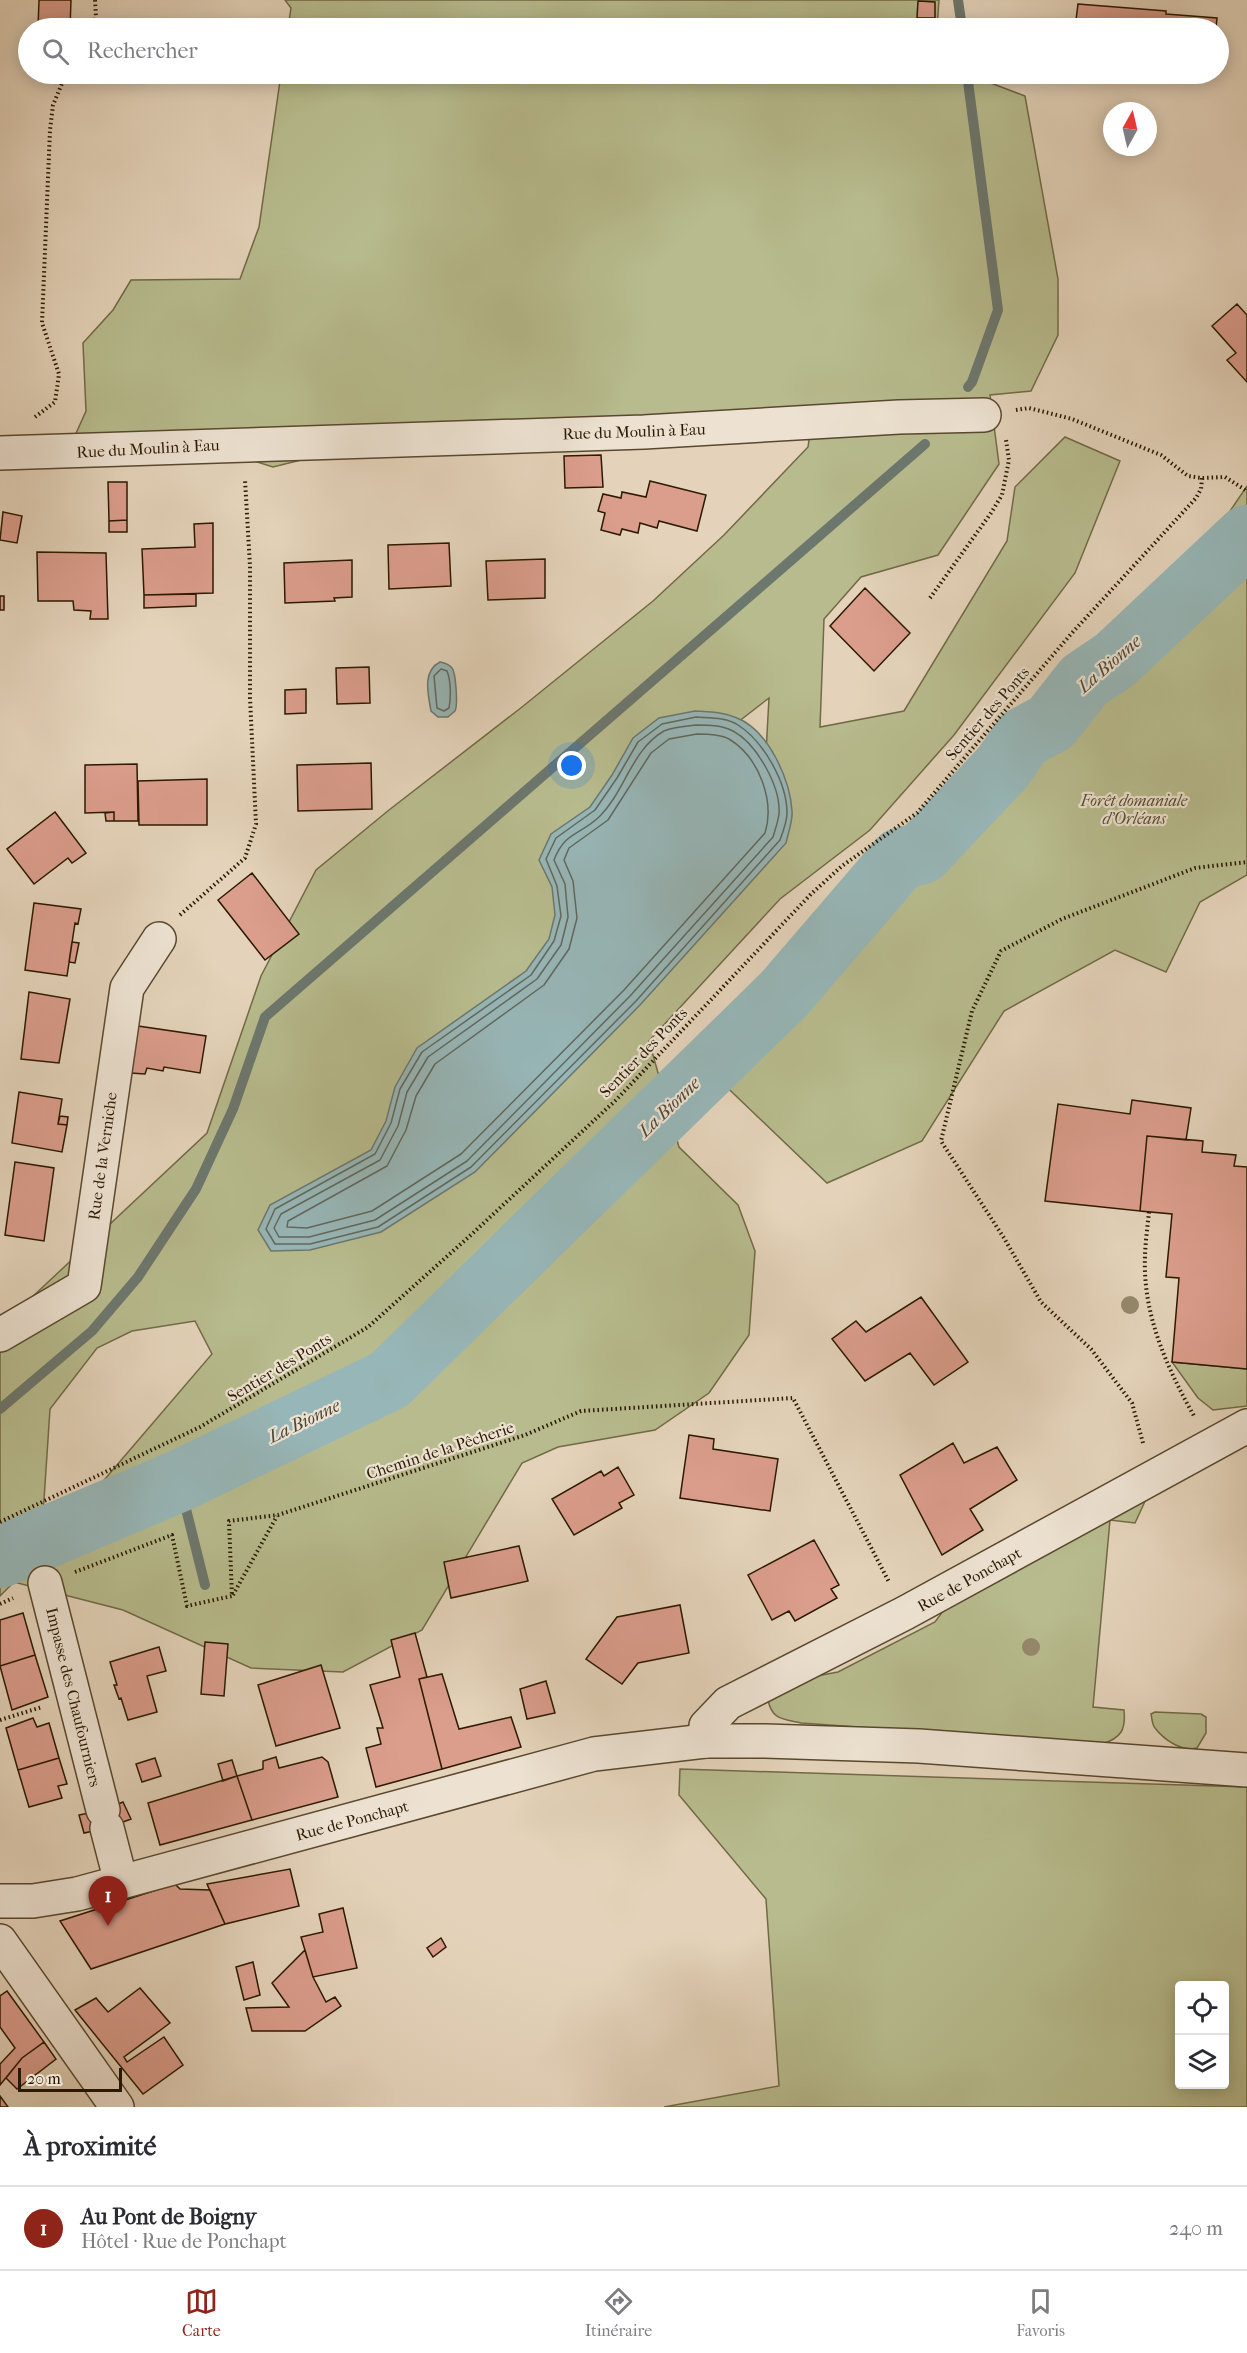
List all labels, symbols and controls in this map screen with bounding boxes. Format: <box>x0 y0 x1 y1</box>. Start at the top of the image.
search box <box>18 18 1229 84</box>
icon: search <box>39 35 72 68</box>
text: Rechercher <box>87 38 198 64</box>
north arrow <box>1103 102 1157 156</box>
street label: Rue du Moulin à Eau <box>562 420 706 443</box>
street label: Rue du Moulin à Eau <box>76 435 220 462</box>
water label: La Bionne <box>1072 631 1146 699</box>
street label: Sentier des Ponts <box>942 663 1033 764</box>
your location <box>557 751 586 780</box>
park label: Forêt domaniale d'Orléans <box>1080 791 1188 828</box>
street label: Sentier des Ponts <box>596 1003 691 1101</box>
water label: La Bionne <box>633 1073 705 1143</box>
street label: Rue de la Verniche <box>84 1091 121 1221</box>
street label: Sentier des Ponts <box>224 1329 335 1406</box>
water label: La Bionne <box>263 1395 344 1449</box>
street label: Chemin de la Pêcherie <box>364 1418 516 1483</box>
street label: Rue de Ponchapt <box>914 1543 1025 1616</box>
street label: Impasse des Chaufourniers <box>42 1605 105 1789</box>
street label: Rue de Ponchapt <box>294 1796 411 1845</box>
pin: 1 <box>88 1876 128 1926</box>
map controls <box>1175 1981 1229 2089</box>
button: locate <box>1175 1981 1229 2035</box>
button: layers <box>1175 2035 1229 2089</box>
scale bar <box>18 2065 122 2092</box>
text: 20 m <box>27 2069 61 2088</box>
text: À proximité <box>24 2131 156 2162</box>
text: Au Pont de Boigny <box>81 2204 256 2230</box>
text: 1 <box>40 2217 47 2240</box>
text: 240 m <box>1169 2217 1223 2240</box>
text: Hôtel · Rue de Ponchapt <box>81 2230 287 2253</box>
tab: Carte <box>182 2285 221 2340</box>
tab: Itinéraire <box>585 2285 652 2340</box>
tab: Favoris <box>1016 2285 1065 2340</box>

